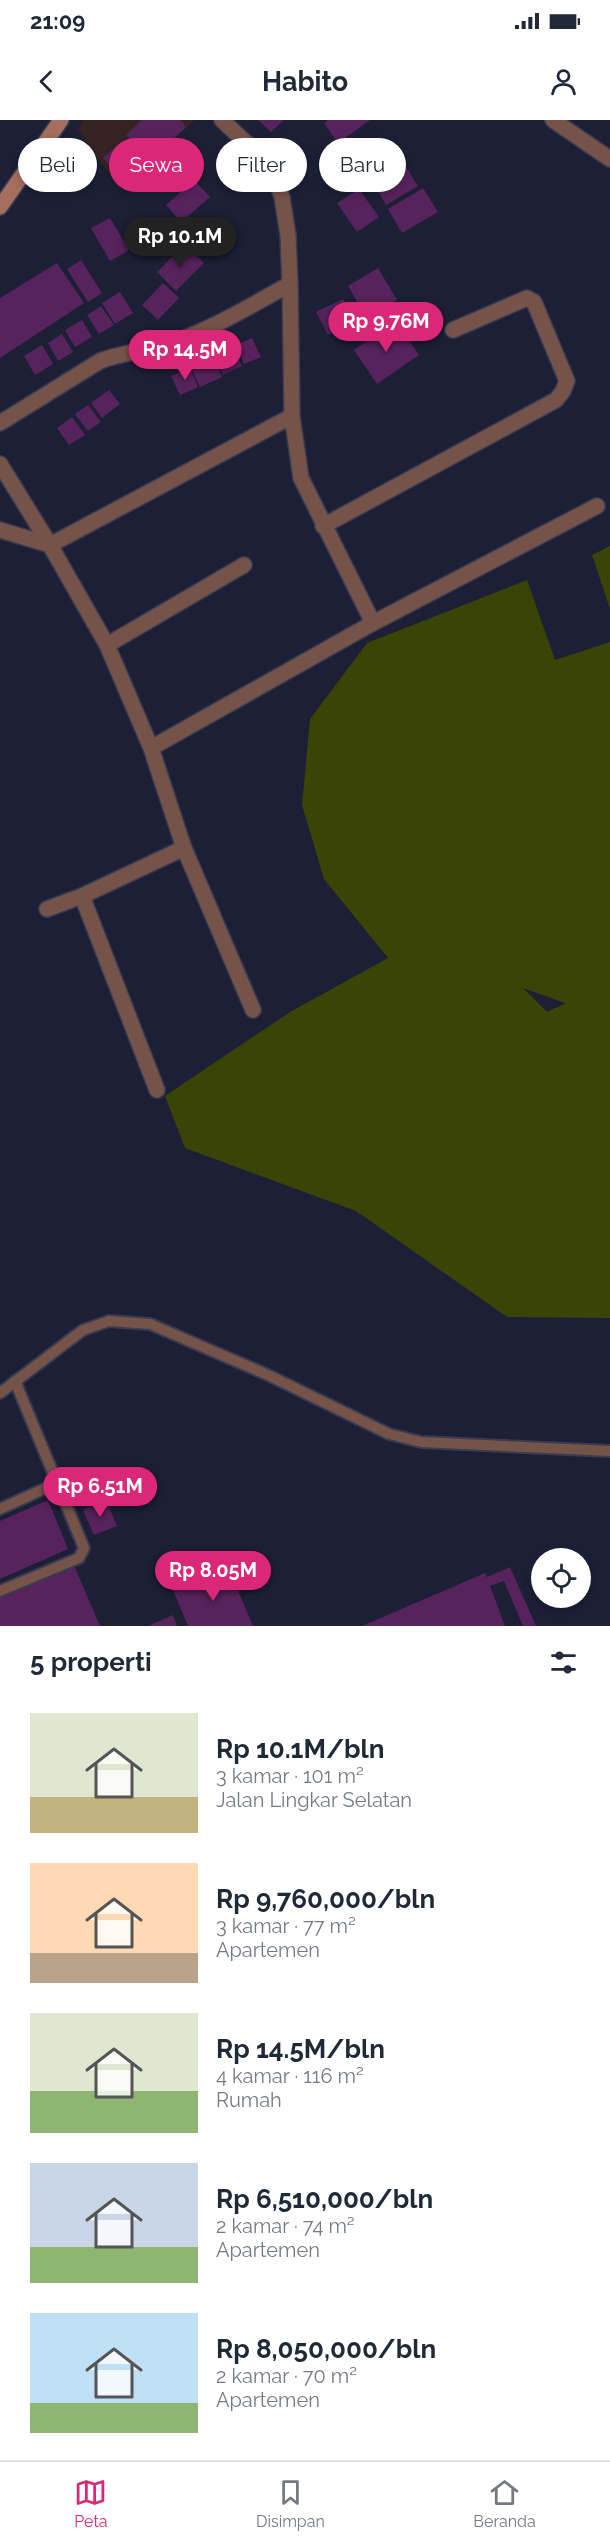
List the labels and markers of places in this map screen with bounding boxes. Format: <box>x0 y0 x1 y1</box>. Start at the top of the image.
pin: Rp 10.1M <box>118 217 242 268</box>
pin: Rp 9.76M <box>324 302 448 353</box>
pin: Rp 14.5M <box>123 330 247 381</box>
pin: Rp 6.51M <box>38 1467 162 1518</box>
pin: Rp 8.05M <box>151 1551 275 1602</box>

